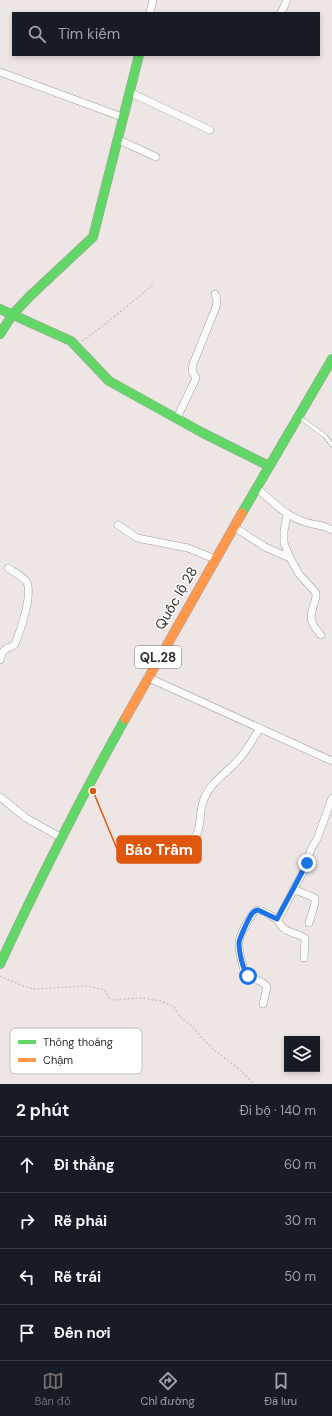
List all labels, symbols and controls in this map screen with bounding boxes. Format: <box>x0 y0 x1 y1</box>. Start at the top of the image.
search box <box>12 12 320 56</box>
icon: search <box>26 23 48 45</box>
text: Tìm kiếm <box>58 24 120 44</box>
street label: Quốc lộ 28 <box>151 563 201 633</box>
road number: QL.28 <box>135 646 181 668</box>
callout: Bảo Trâm <box>117 836 201 863</box>
text: Bảo Trâm <box>125 840 193 860</box>
route end <box>298 854 316 872</box>
route start <box>239 967 257 985</box>
legend <box>10 1028 142 1074</box>
text: Thông thoáng <box>43 1035 113 1049</box>
map controls <box>284 1036 320 1072</box>
button: layers <box>284 1036 320 1072</box>
text: Chậm <box>43 1053 73 1067</box>
text: 2 phút <box>16 1099 69 1121</box>
text: Đi bộ · 140 m <box>239 1102 316 1119</box>
icon: ahead <box>16 1154 38 1176</box>
text: Đi thẳng <box>54 1155 115 1175</box>
text: 60 m <box>284 1156 316 1173</box>
icon: right <box>16 1210 38 1232</box>
text: Rẽ phải <box>54 1211 107 1231</box>
text: 30 m <box>284 1212 316 1229</box>
icon: left <box>16 1266 38 1288</box>
text: Rẽ trái <box>54 1267 101 1287</box>
text: 50 m <box>284 1268 316 1285</box>
icon: arrive <box>16 1322 38 1344</box>
text: Đến nơi <box>54 1323 111 1343</box>
tab: Bản đồ <box>35 1370 71 1408</box>
tab: Chỉ đường <box>141 1370 195 1408</box>
tab: Đã lưu <box>264 1370 297 1408</box>

